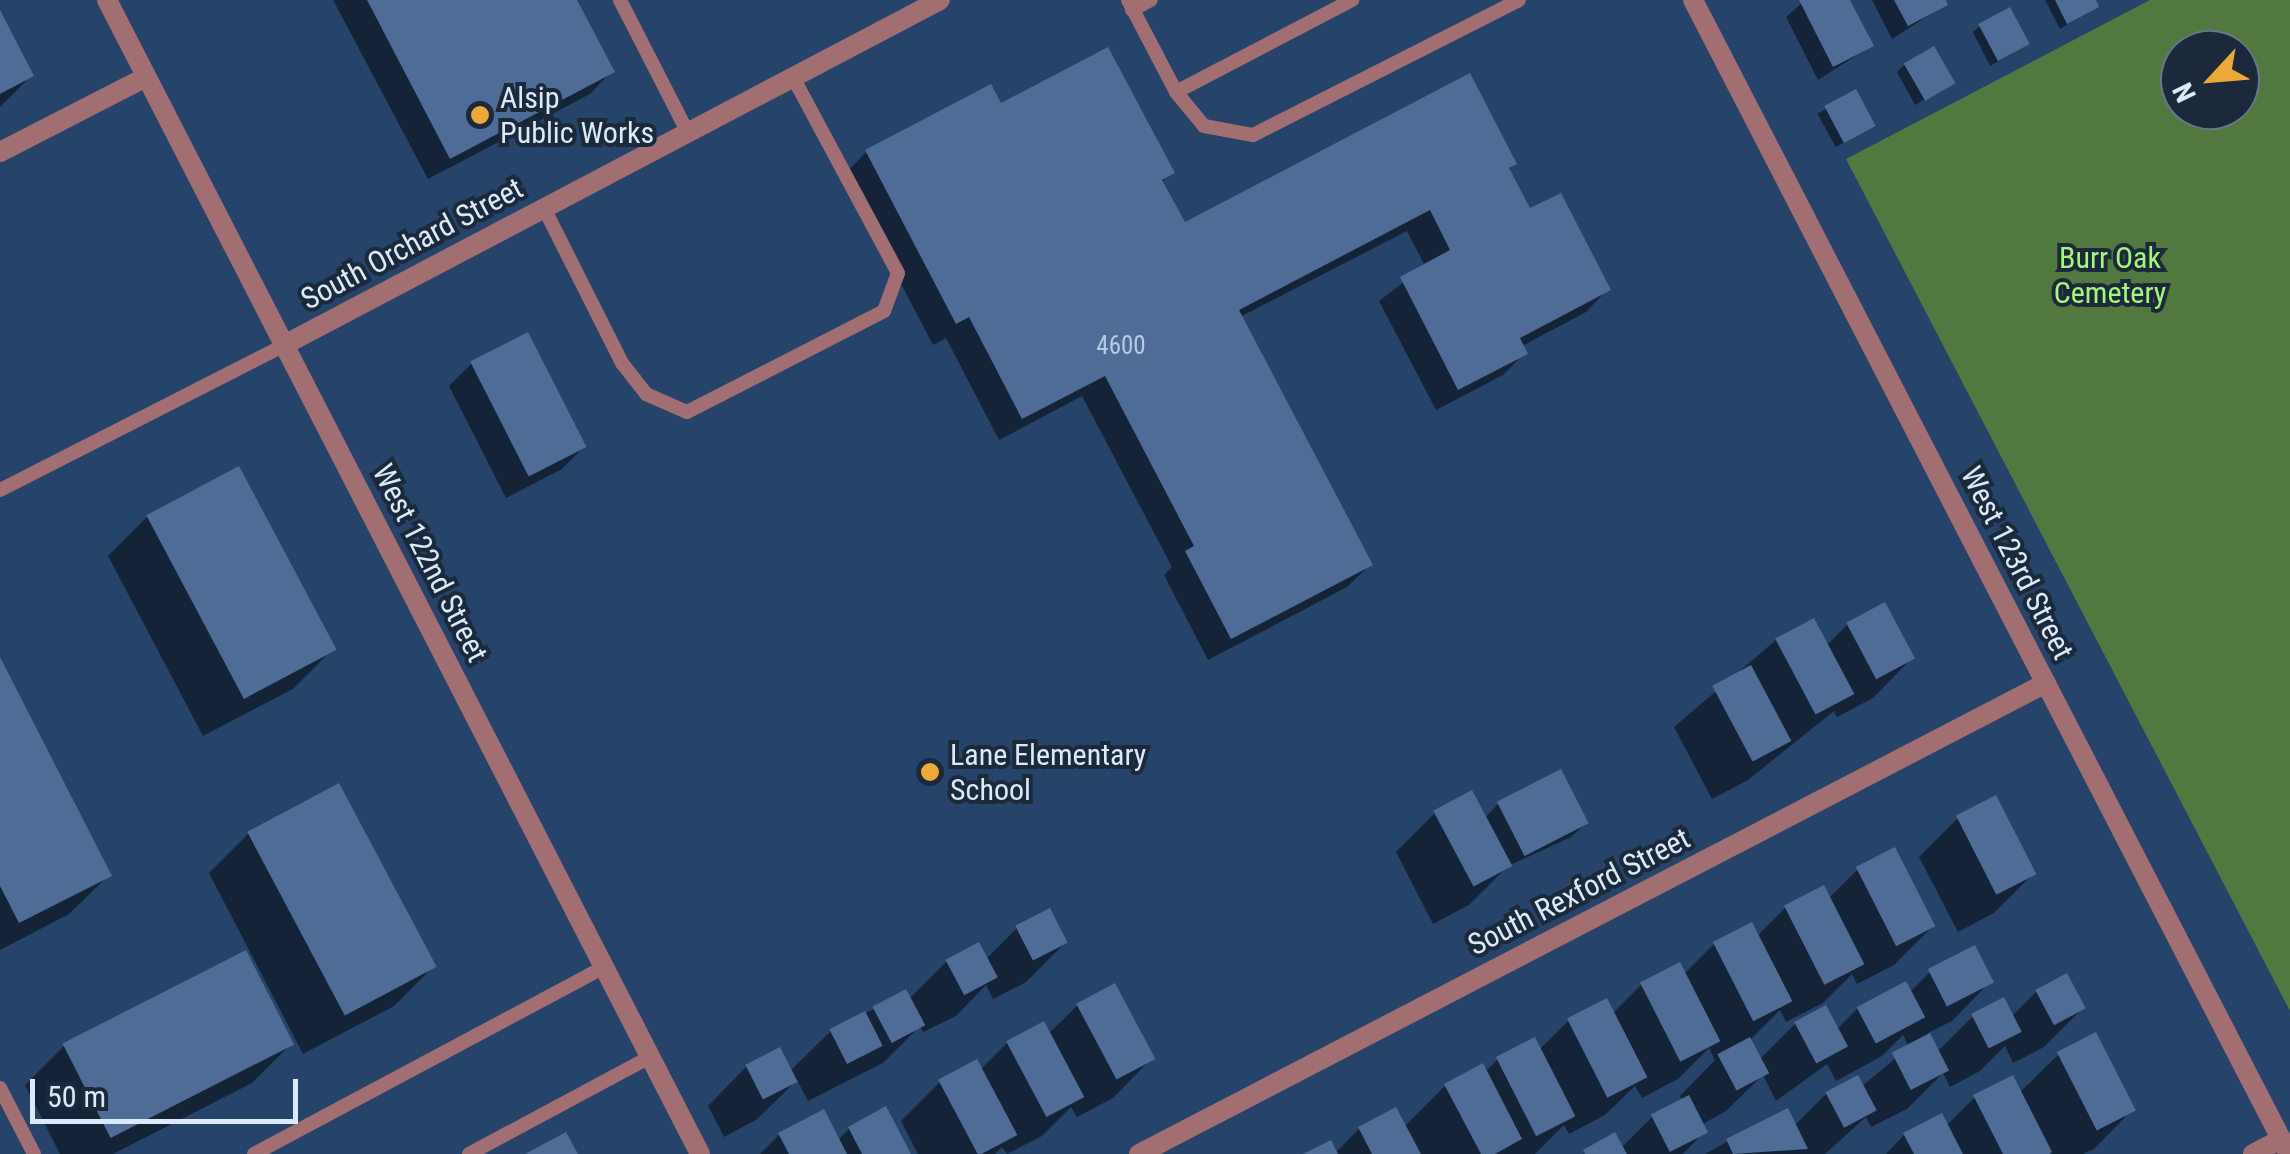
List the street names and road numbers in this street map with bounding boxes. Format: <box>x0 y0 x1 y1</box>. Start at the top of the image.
street label: South Orchard Street <box>295 170 529 318</box>
street label: West 122nd Street <box>365 458 495 668</box>
street label: West 123rd Street <box>1953 461 2081 665</box>
street label: South Rexford Street <box>1462 821 1696 963</box>

